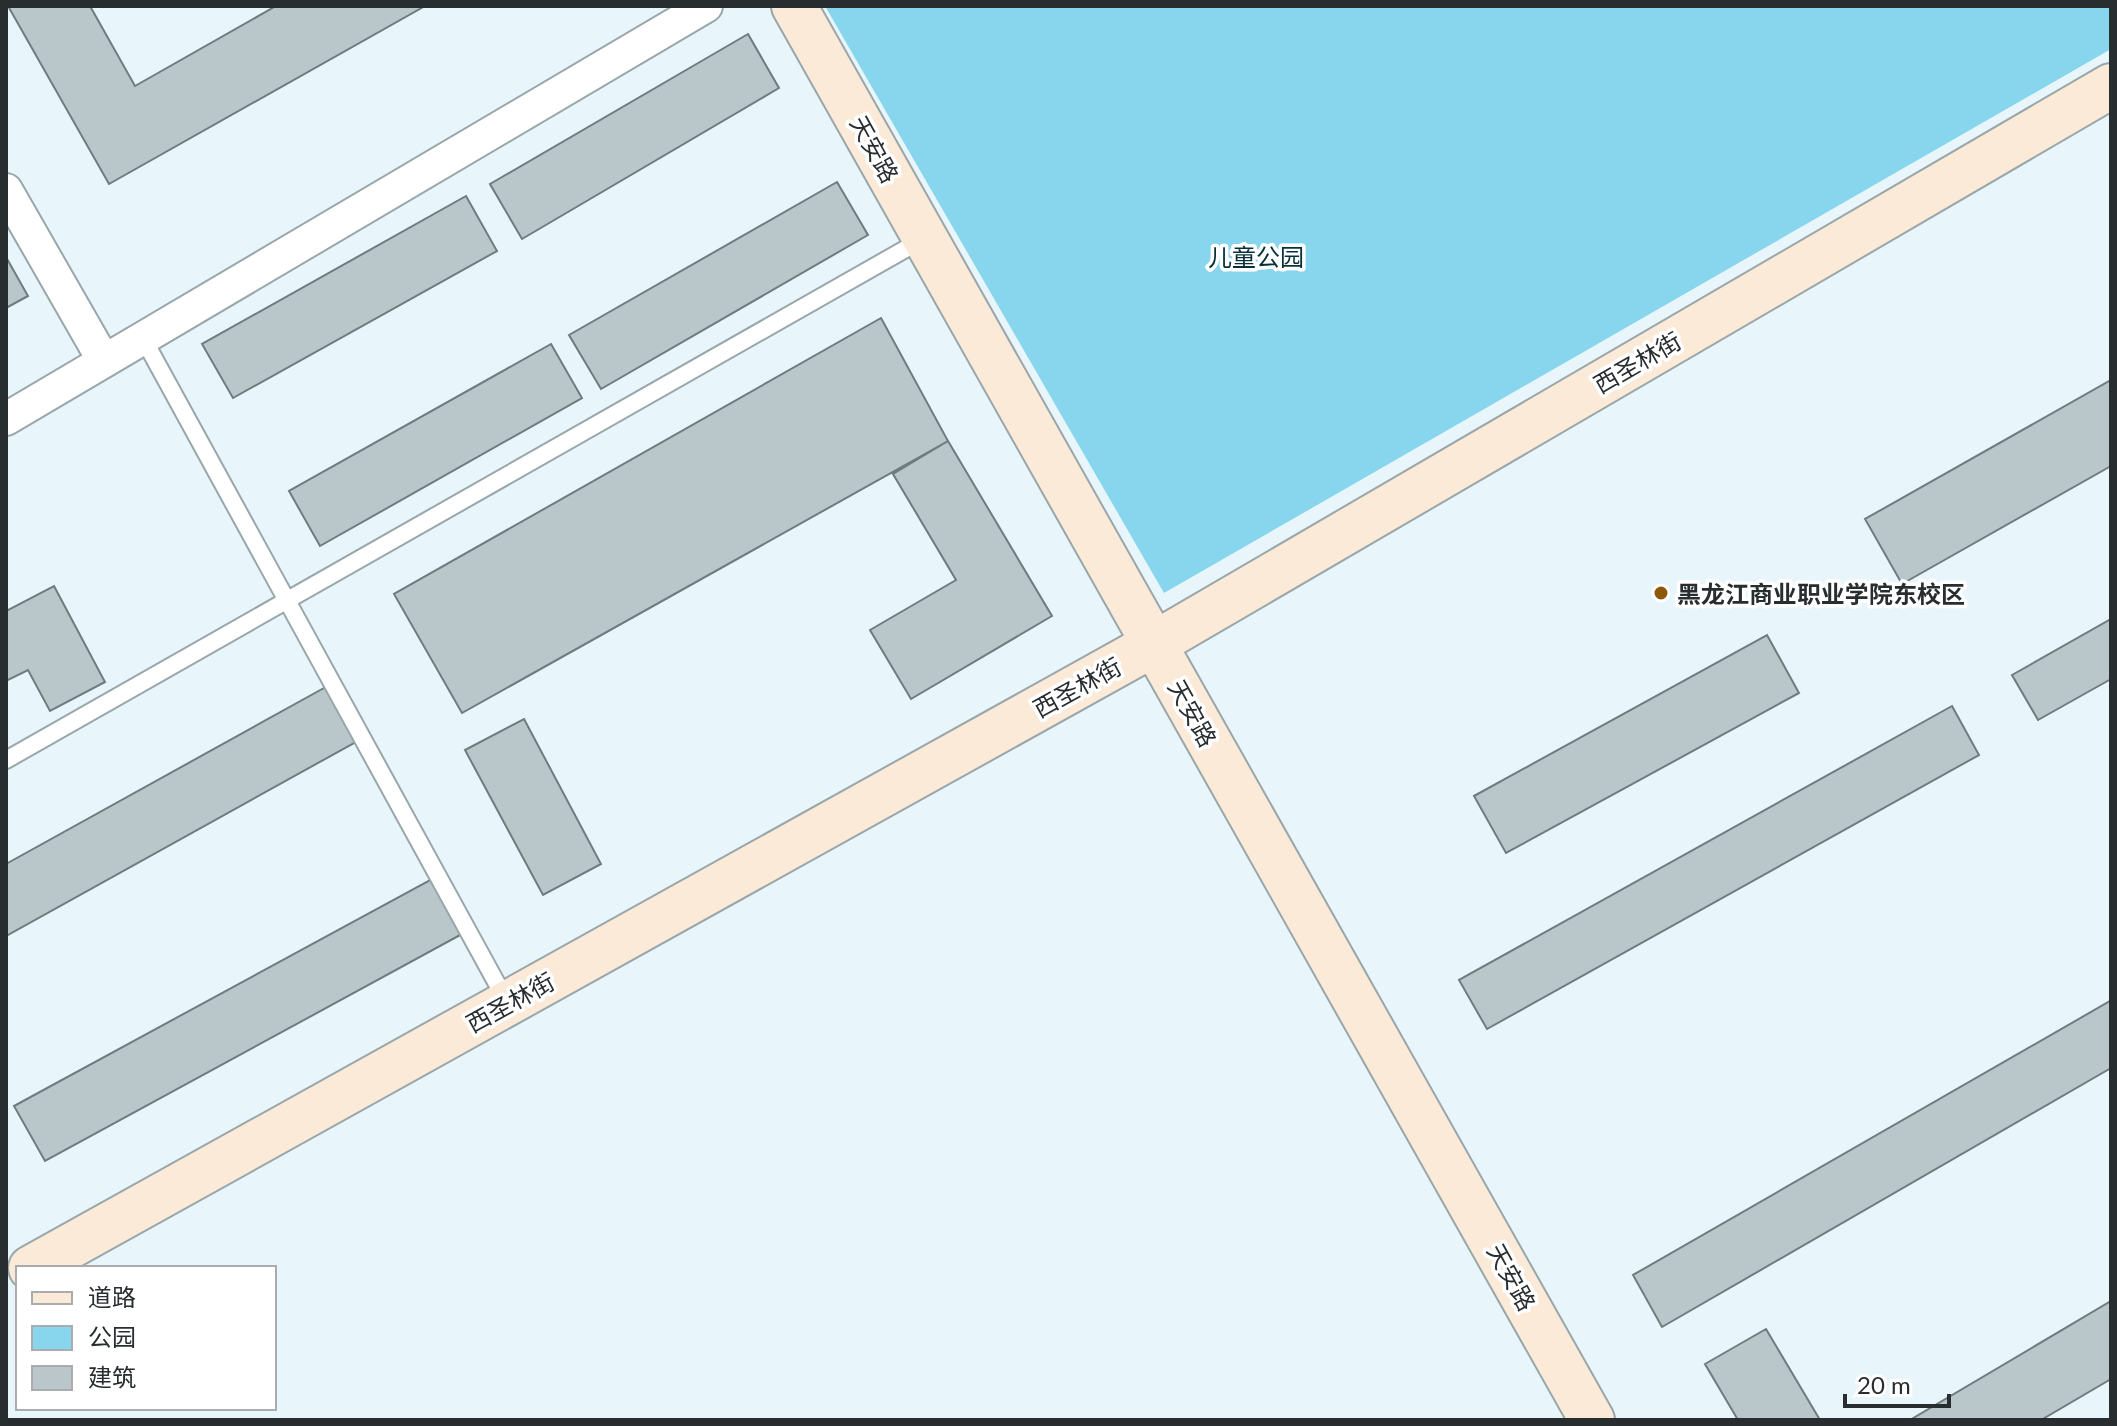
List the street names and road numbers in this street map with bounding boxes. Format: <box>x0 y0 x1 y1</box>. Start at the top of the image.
street label: 天安路 <box>845 110 905 188</box>
street label: 西圣林街 <box>1588 325 1686 399</box>
street label: 西圣林街 <box>1028 651 1126 723</box>
street label: 天安路 <box>1163 674 1223 752</box>
street label: 西圣林街 <box>461 966 559 1038</box>
street label: 天安路 <box>1482 1238 1542 1316</box>

